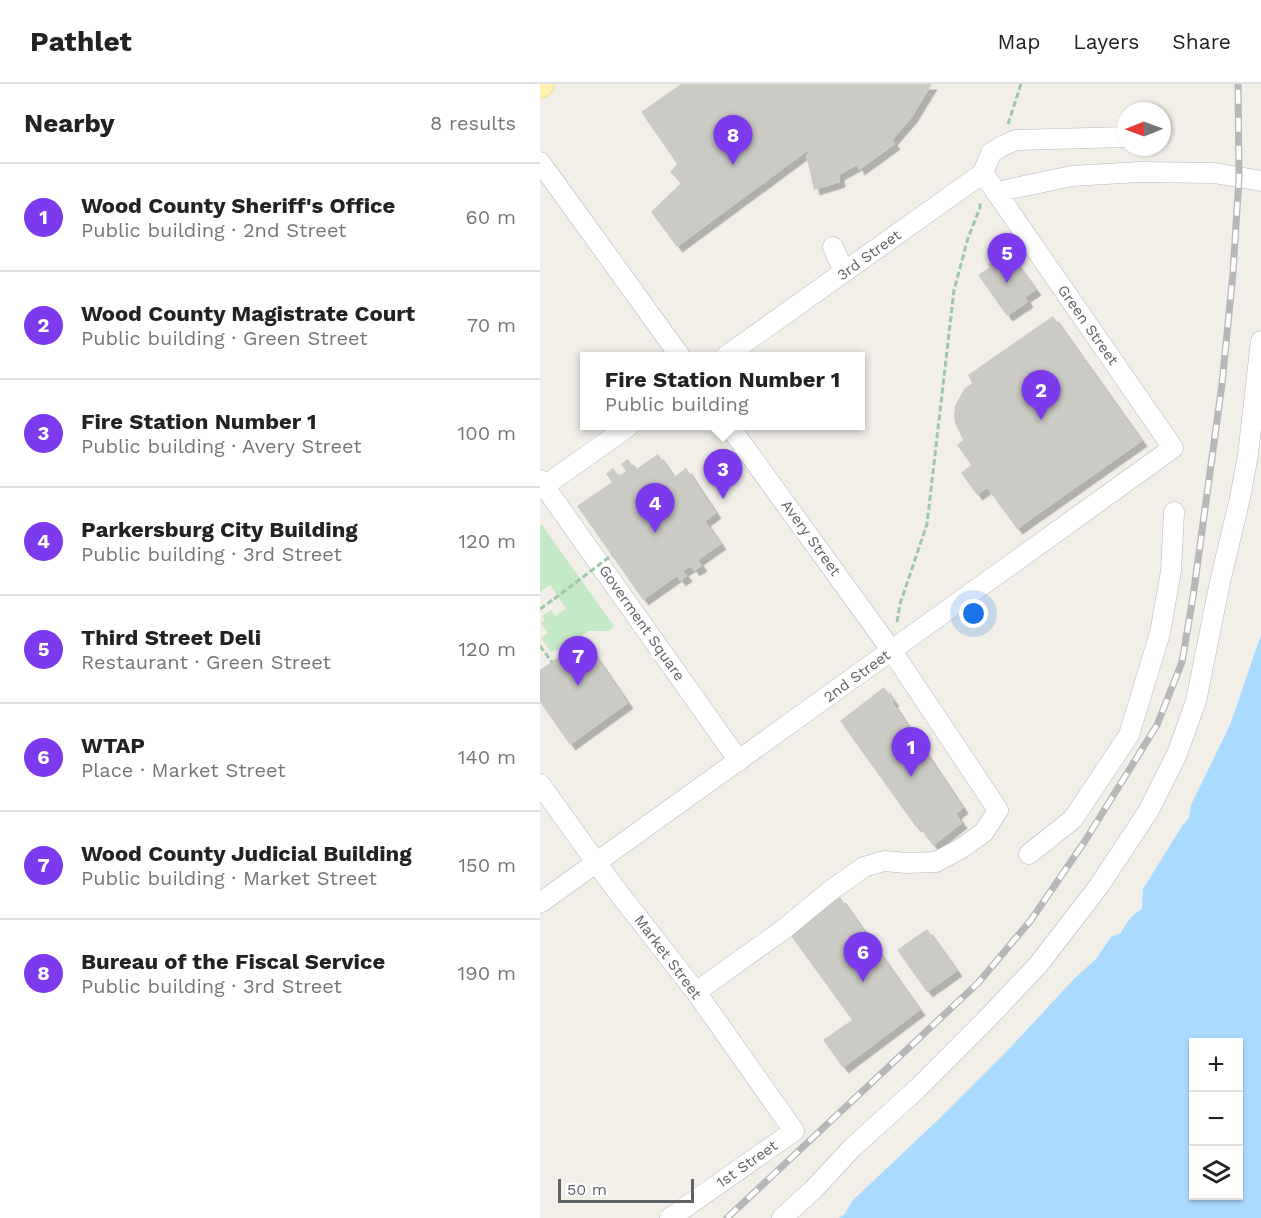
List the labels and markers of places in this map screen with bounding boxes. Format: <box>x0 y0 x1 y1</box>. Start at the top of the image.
pin: 8 <box>714 116 752 165</box>
pin: 5 <box>988 234 1026 283</box>
pin: 2 <box>1022 370 1060 420</box>
pin: 3 <box>704 450 742 499</box>
pin: 4 <box>636 484 674 533</box>
pin: 7 <box>558 636 597 686</box>
pin: 1 <box>892 728 931 777</box>
pin: 6 <box>844 932 882 982</box>

